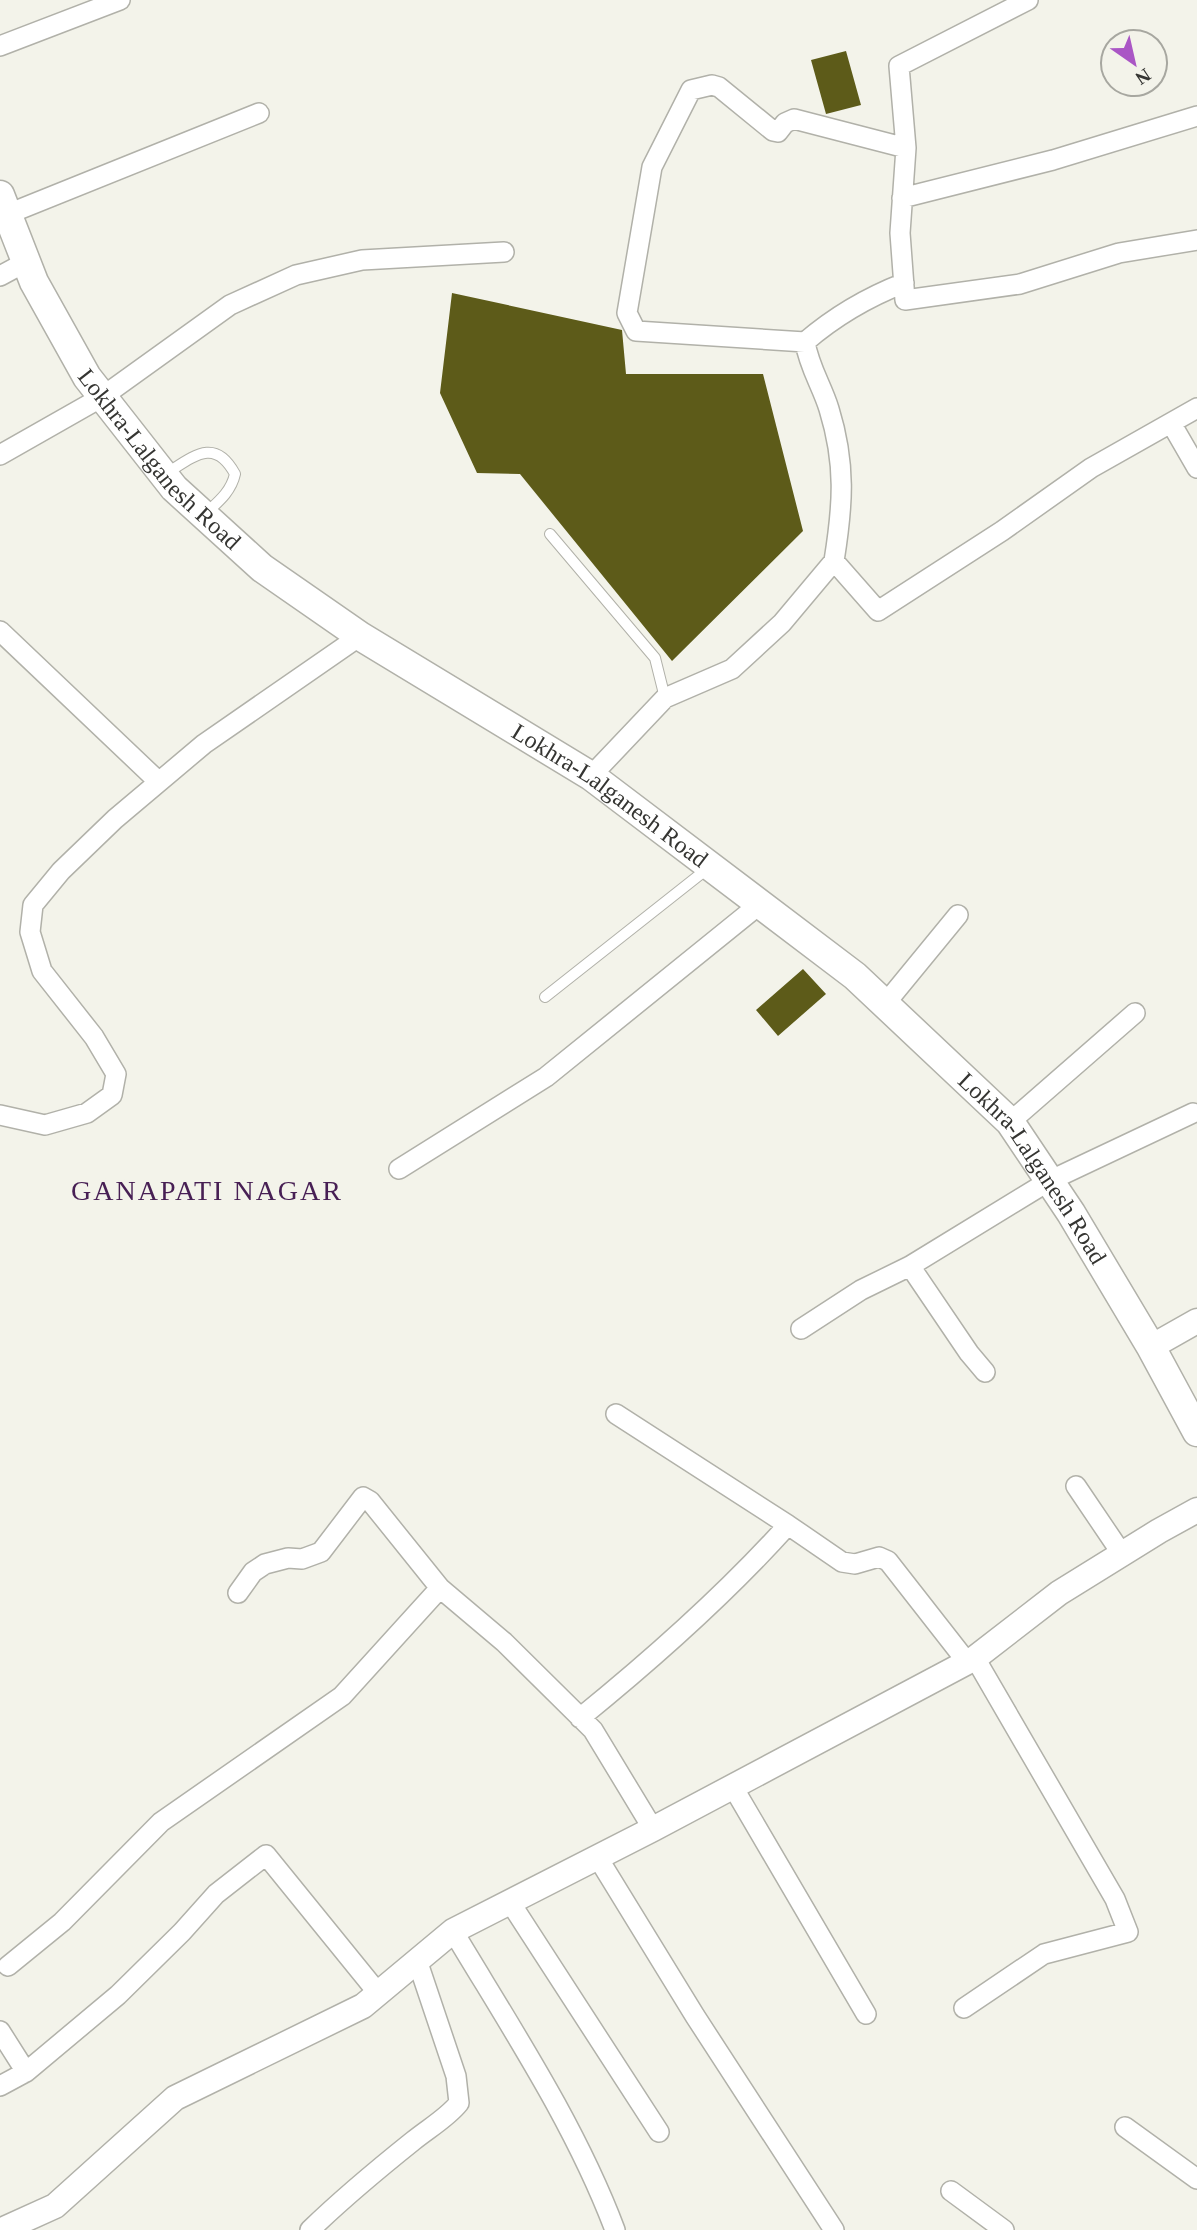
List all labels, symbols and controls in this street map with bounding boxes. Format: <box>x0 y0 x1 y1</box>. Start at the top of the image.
north arrow <box>1099 28 1169 98</box>
text: N <box>1131 64 1155 89</box>
street label: Lokhra-Lalganesh Road <box>73 364 246 555</box>
street label: Lokhra-Lalganesh Road <box>507 718 713 873</box>
street label: Lokhra-Lalganesh Road <box>953 1067 1111 1269</box>
district label: GANAPATI NAGAR <box>71 1175 343 1206</box>

